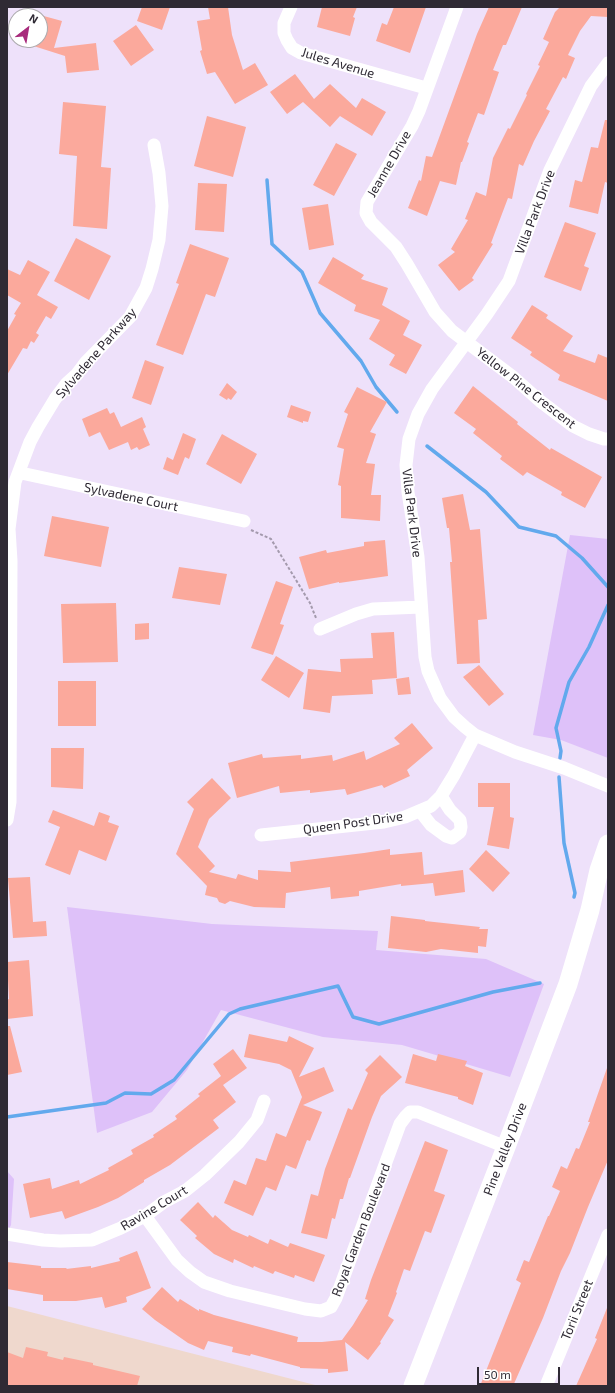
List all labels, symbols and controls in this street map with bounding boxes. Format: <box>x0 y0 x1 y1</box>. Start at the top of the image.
north arrow <box>8 8 48 48</box>
text: N <box>27 11 41 26</box>
street label: Jules Avenue <box>300 44 376 82</box>
street label: Jeanne Drive <box>364 128 414 200</box>
street label: Villa Park Drive <box>512 168 558 256</box>
street label: Sylvadene Parkway <box>52 305 140 401</box>
street label: Yellow Pine Crescent <box>473 344 579 432</box>
street label: Villa Park Drive <box>399 468 425 558</box>
street label: Sylvadene Court <box>83 479 179 515</box>
street label: Queen Post Drive <box>302 808 404 838</box>
street label: Pine Valley Drive <box>480 1100 530 1198</box>
street label: Royal Garden Boulevard <box>328 1161 394 1299</box>
street label: Ravine Court <box>118 1182 190 1234</box>
street label: Torii Street <box>558 1277 596 1343</box>
scale bar <box>479 1359 562 1385</box>
text: 50 m <box>484 1367 511 1381</box>

